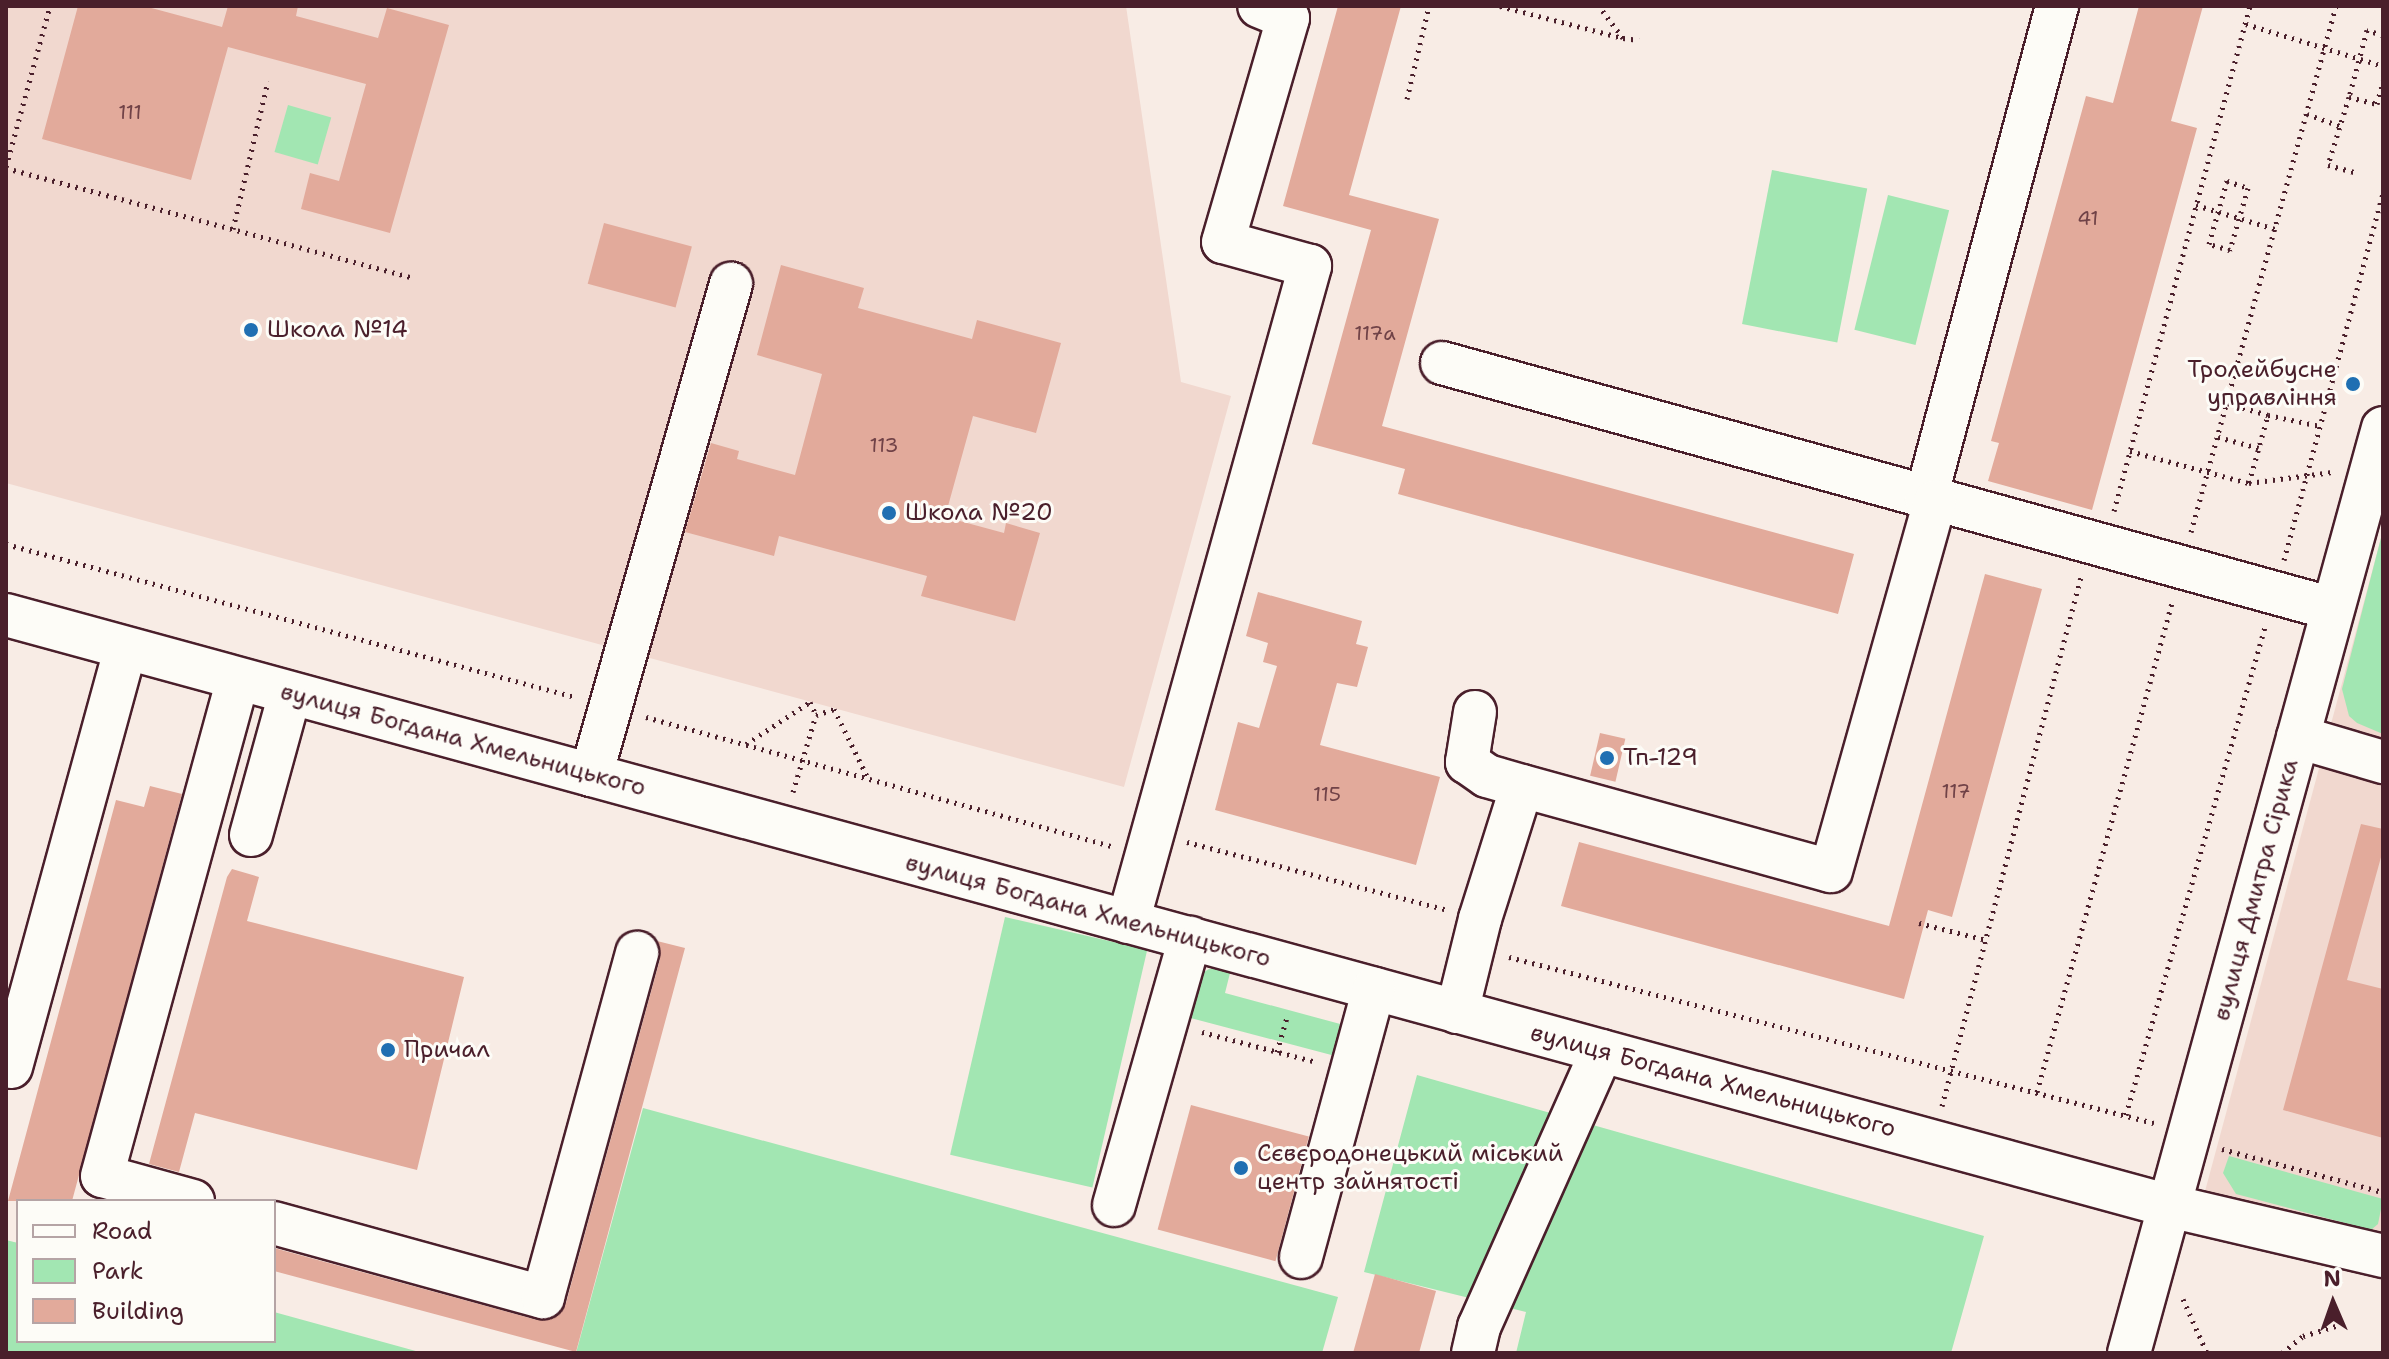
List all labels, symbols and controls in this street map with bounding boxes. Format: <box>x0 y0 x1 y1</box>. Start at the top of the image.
house number: 111 <box>118 100 142 124</box>
house number: 41 <box>2077 206 2099 230</box>
place label: Школа №14 <box>267 316 408 344</box>
marker: Школа №14 <box>242 321 260 339</box>
house number: 117а <box>1354 321 1396 345</box>
place label: Тролейбусне управління <box>2187 356 2337 412</box>
marker: Тролейбусне управління <box>2344 375 2362 393</box>
house number: 113 <box>869 433 899 457</box>
place label: Школа №20 <box>905 499 1053 527</box>
marker: Школа №20 <box>880 504 898 522</box>
street label: вулиця Богдана Хмельницького <box>277 677 649 803</box>
place label: Тп-129 <box>1623 744 1698 772</box>
marker: Тп-129 <box>1598 749 1616 767</box>
street label: вулиця Дмитра Сірика <box>2207 756 2305 1024</box>
house number: 117 <box>1942 779 1970 803</box>
house number: 115 <box>1313 782 1341 806</box>
street label: вулиця Богдана Хмельницького <box>902 848 1274 974</box>
street label: вулиця Богдана Хмельницького <box>1527 1018 1899 1144</box>
place label: Причал <box>404 1036 490 1064</box>
marker: Причал <box>379 1041 397 1059</box>
place label: Сєвєродонецький міський центр зайнятості <box>1257 1140 1563 1196</box>
marker: Сєвєродонецький міський центр зайнятості <box>1232 1159 1250 1177</box>
legend <box>16 1199 276 1343</box>
text: Road <box>92 1215 152 1247</box>
text: Park <box>92 1255 144 1287</box>
north arrow <box>2293 1263 2373 1343</box>
text: N <box>2323 1264 2341 1293</box>
text: Building <box>92 1295 184 1327</box>

